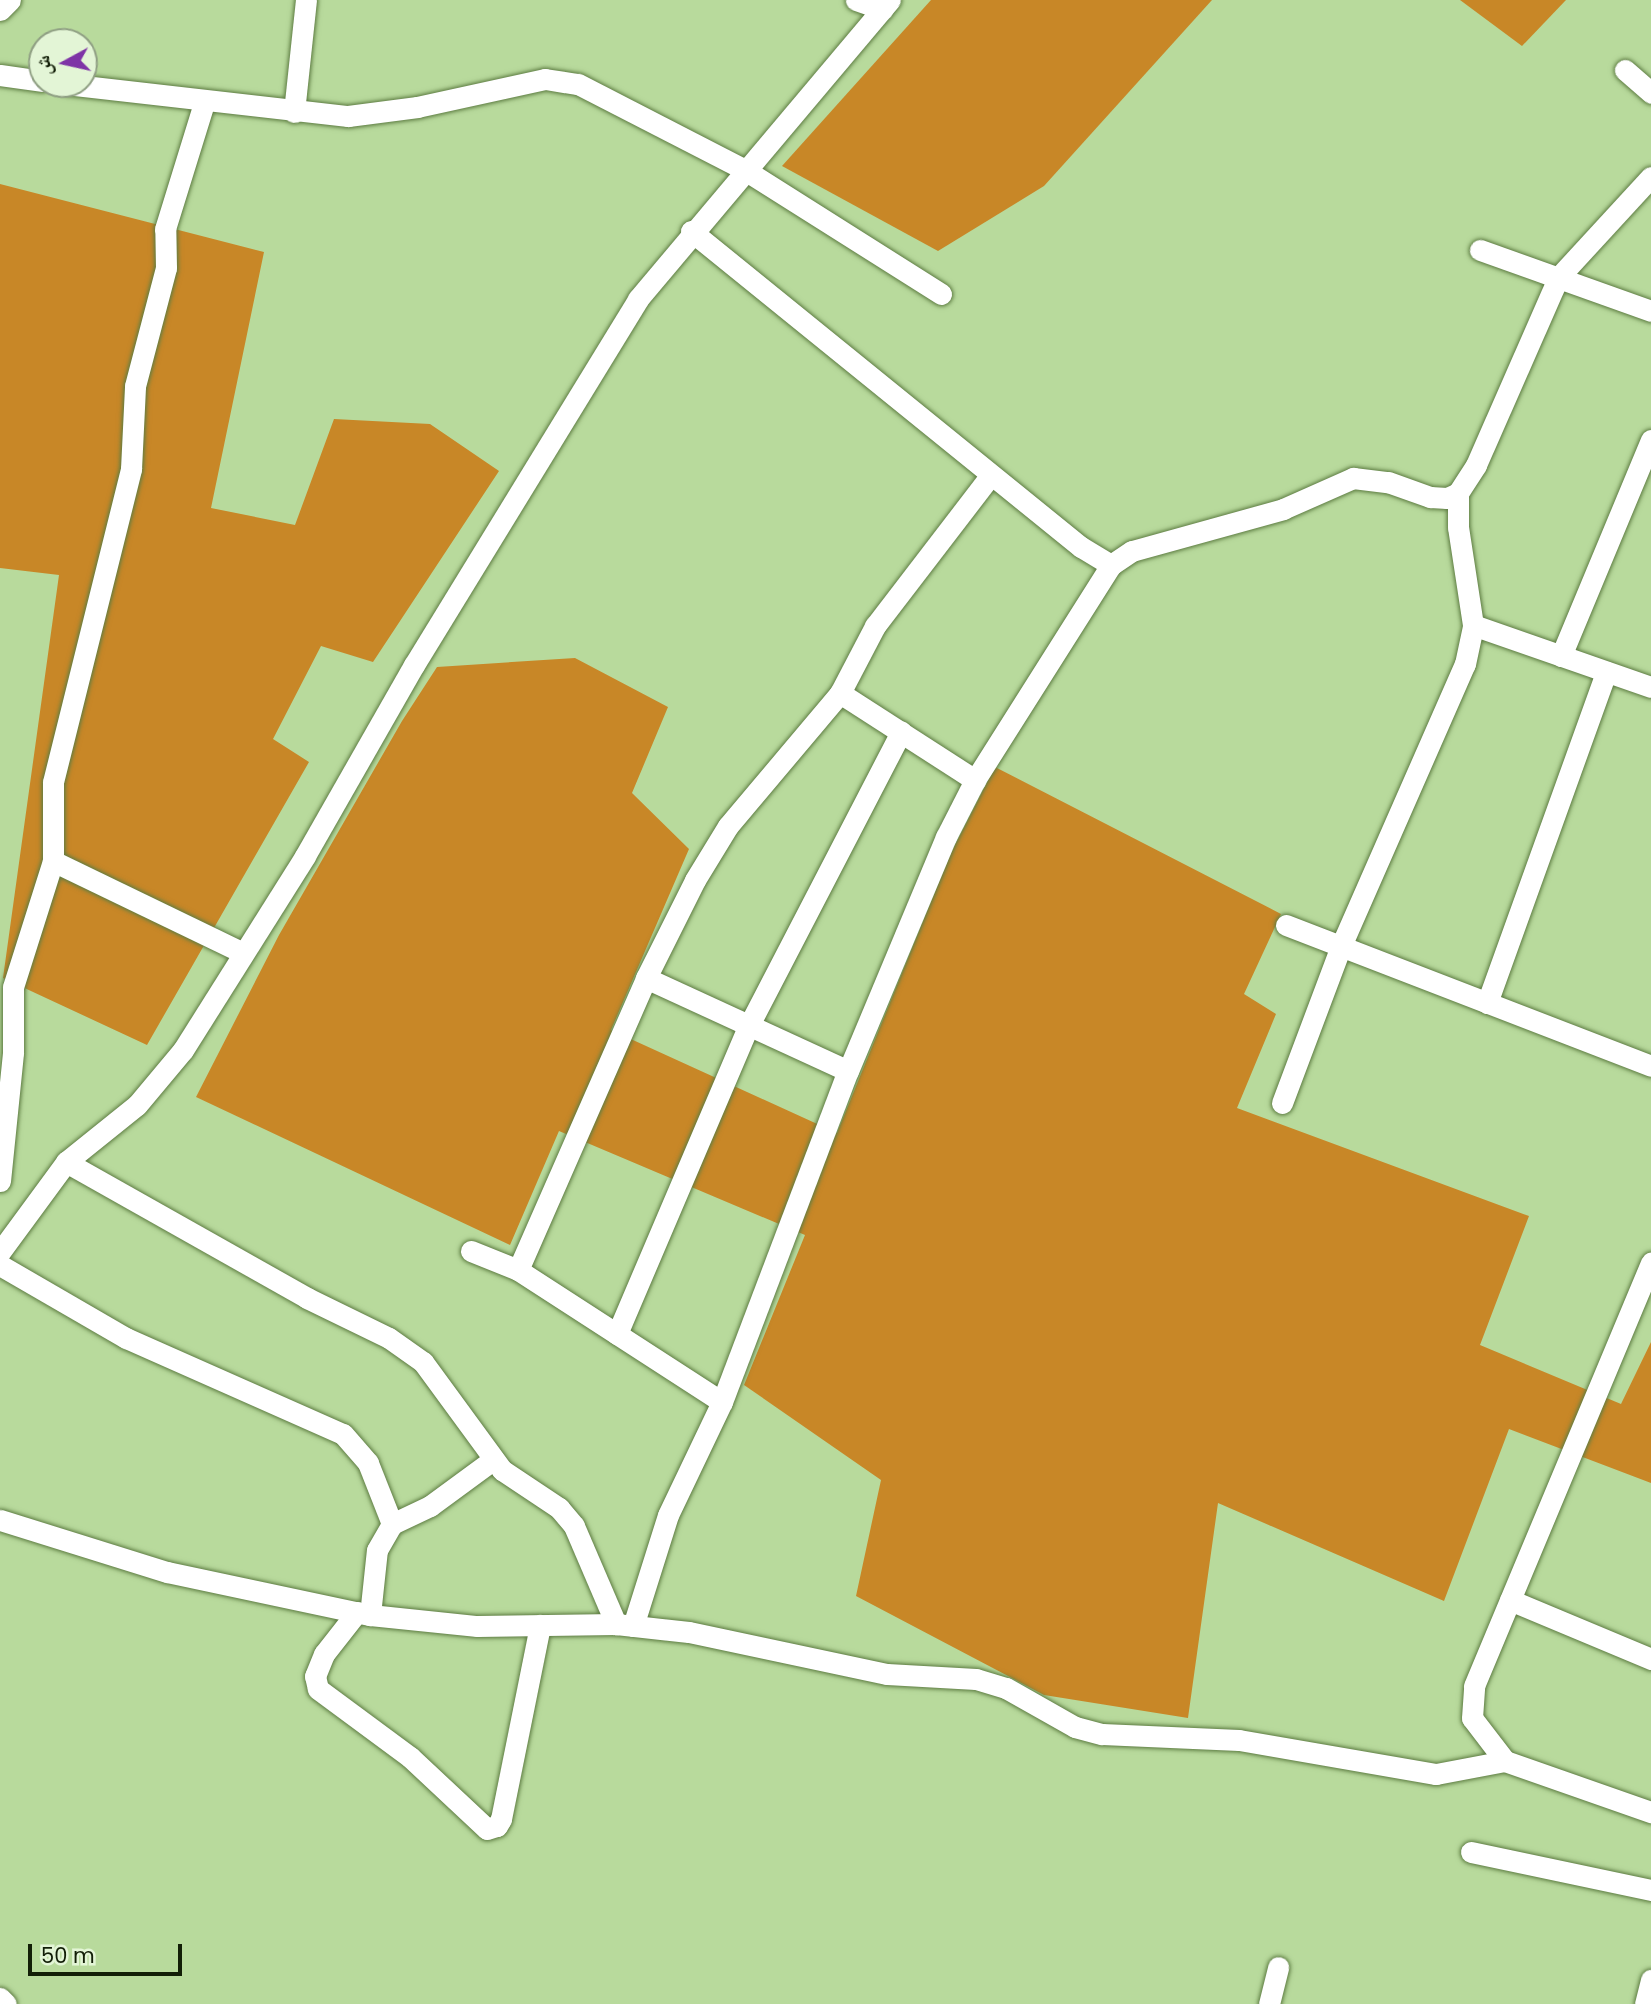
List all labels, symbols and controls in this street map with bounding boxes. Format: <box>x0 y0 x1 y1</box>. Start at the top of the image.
north arrow <box>28 28 98 98</box>
text: ش <box>29 54 58 78</box>
scale bar <box>32 1930 186 1974</box>
text: 50 m <box>41 1941 95 1970</box>

